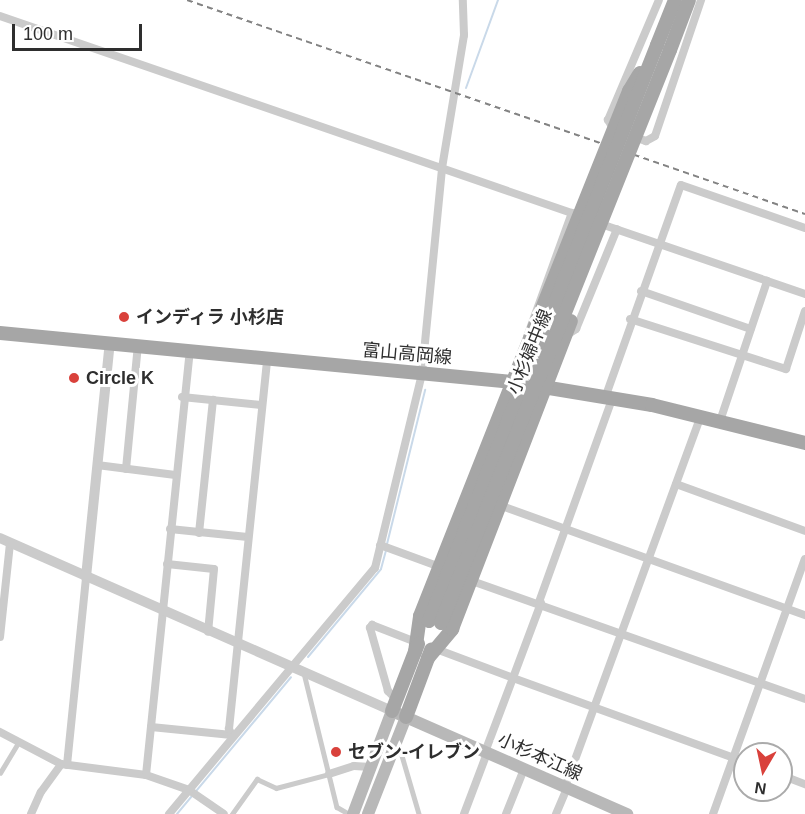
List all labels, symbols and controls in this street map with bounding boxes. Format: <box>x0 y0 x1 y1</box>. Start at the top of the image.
scale bar <box>15 12 146 50</box>
text: 100 m <box>23 24 73 44</box>
place label: インディラ 小杉店 <box>136 306 285 328</box>
street label: 小杉婦中線 <box>503 306 557 398</box>
marker: インディラ 小杉店 <box>117 310 131 324</box>
street label: 富山高岡線 <box>361 339 453 369</box>
place label: Circle K <box>86 367 154 389</box>
marker: Circle K <box>67 371 81 385</box>
street label: 小杉本江線 <box>494 729 586 785</box>
place label: セブン-イレブン <box>348 741 480 763</box>
north arrow <box>733 742 793 802</box>
marker: セブン-イレブン <box>329 745 343 759</box>
text: N <box>753 779 767 798</box>

